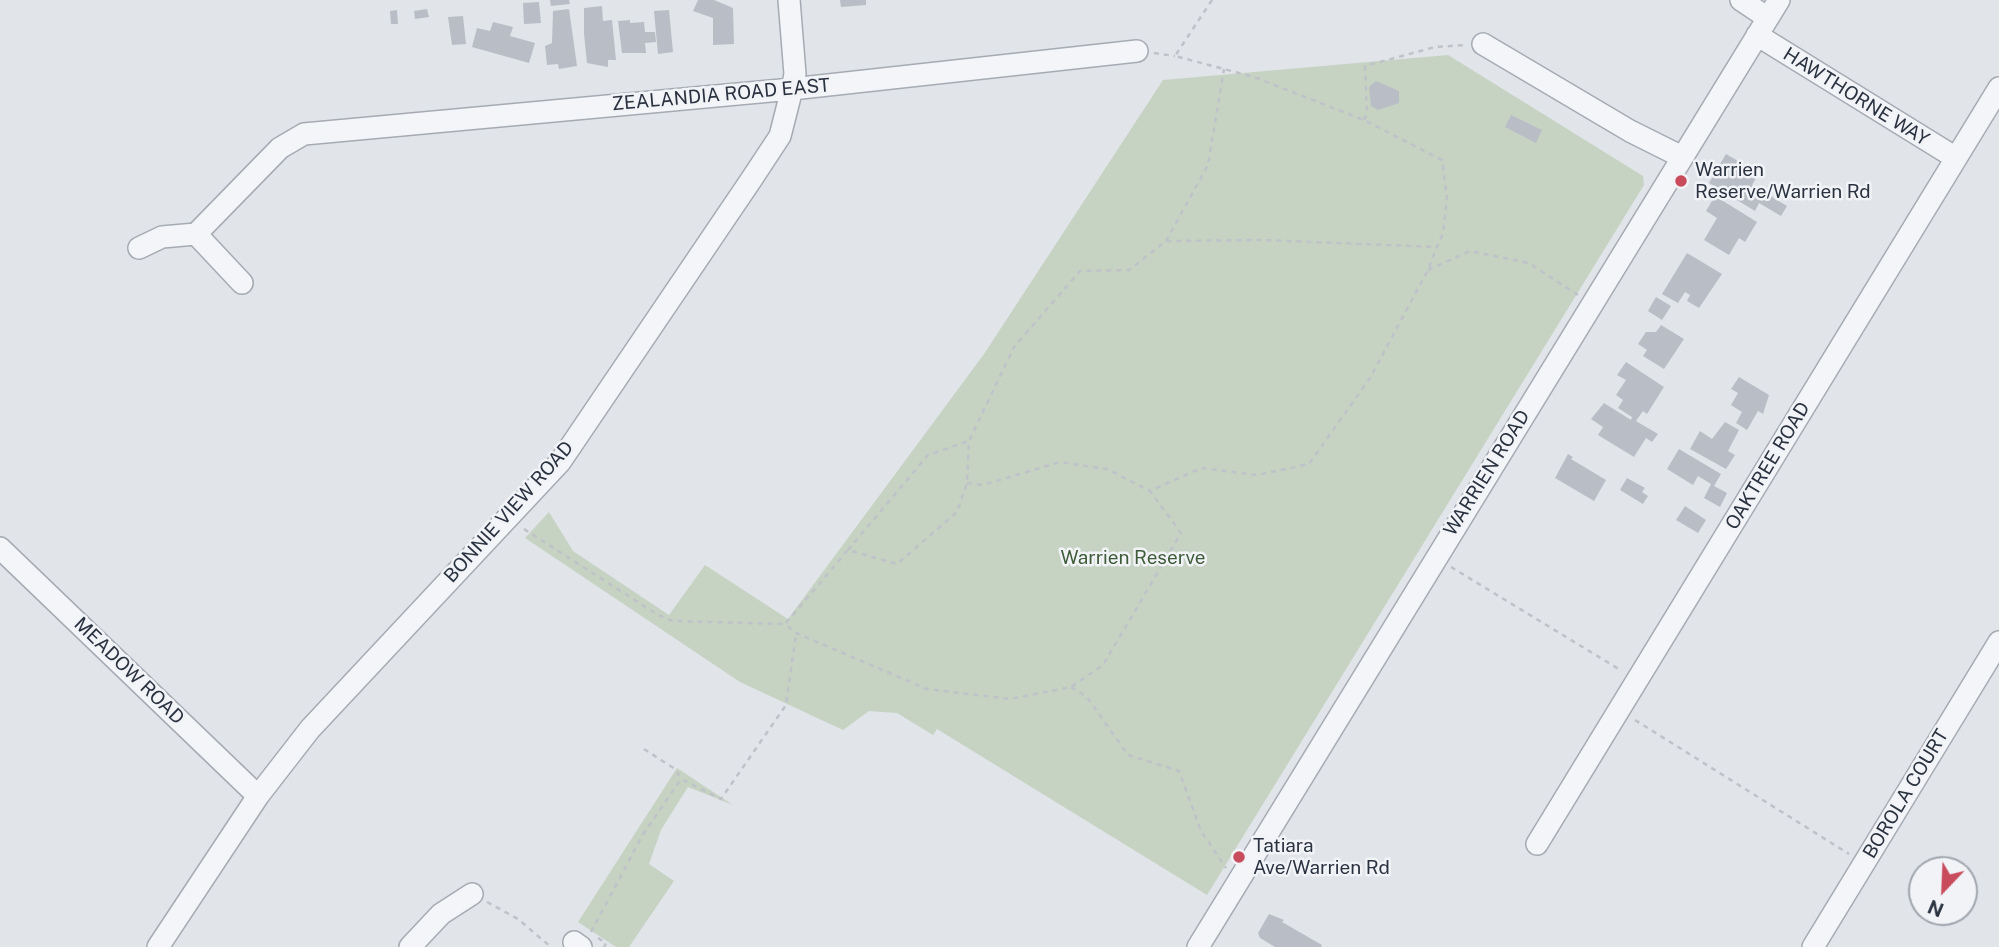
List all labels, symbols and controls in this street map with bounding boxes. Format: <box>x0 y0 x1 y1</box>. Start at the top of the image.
street label: HAWTHORNE WAY <box>1779 43 1933 151</box>
street label: ZEALANDIA ROAD EAST <box>611 74 831 116</box>
place label: Warrien Reserve/Warrien Rd <box>1695 159 1871 203</box>
marker: Warrien Reserve/Warrien Rd <box>1673 173 1689 189</box>
street label: OAKTREE ROAD <box>1721 398 1815 534</box>
street label: WARRIEN ROAD <box>1439 406 1535 540</box>
street label: BONNIE VIEW ROAD <box>440 437 578 587</box>
park label: Warrien Reserve <box>1060 547 1206 569</box>
street label: MEADOW ROAD <box>69 613 189 729</box>
street label: BOROLA COURT <box>1858 725 1954 863</box>
place label: Tatiara Ave/Warrien Rd <box>1253 835 1390 879</box>
marker: Tatiara Ave/Warrien Rd <box>1231 849 1247 865</box>
north arrow <box>1908 856 1978 926</box>
text: N <box>1924 895 1947 922</box>

